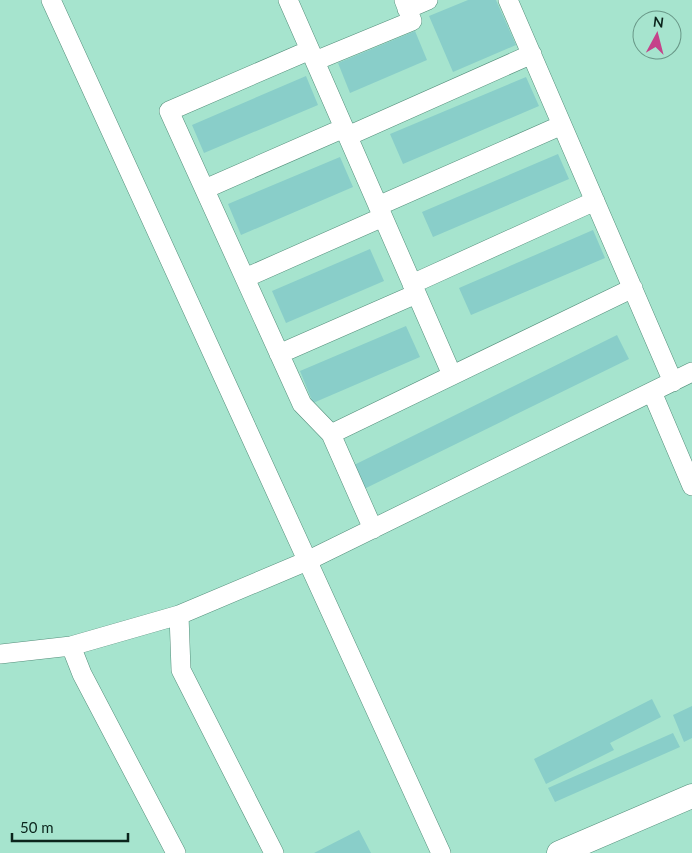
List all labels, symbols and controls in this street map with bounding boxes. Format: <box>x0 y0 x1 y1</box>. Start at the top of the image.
north arrow <box>632 10 682 60</box>
text: N <box>652 13 665 31</box>
scale bar <box>12 810 129 842</box>
text: 50 m <box>20 818 54 836</box>

